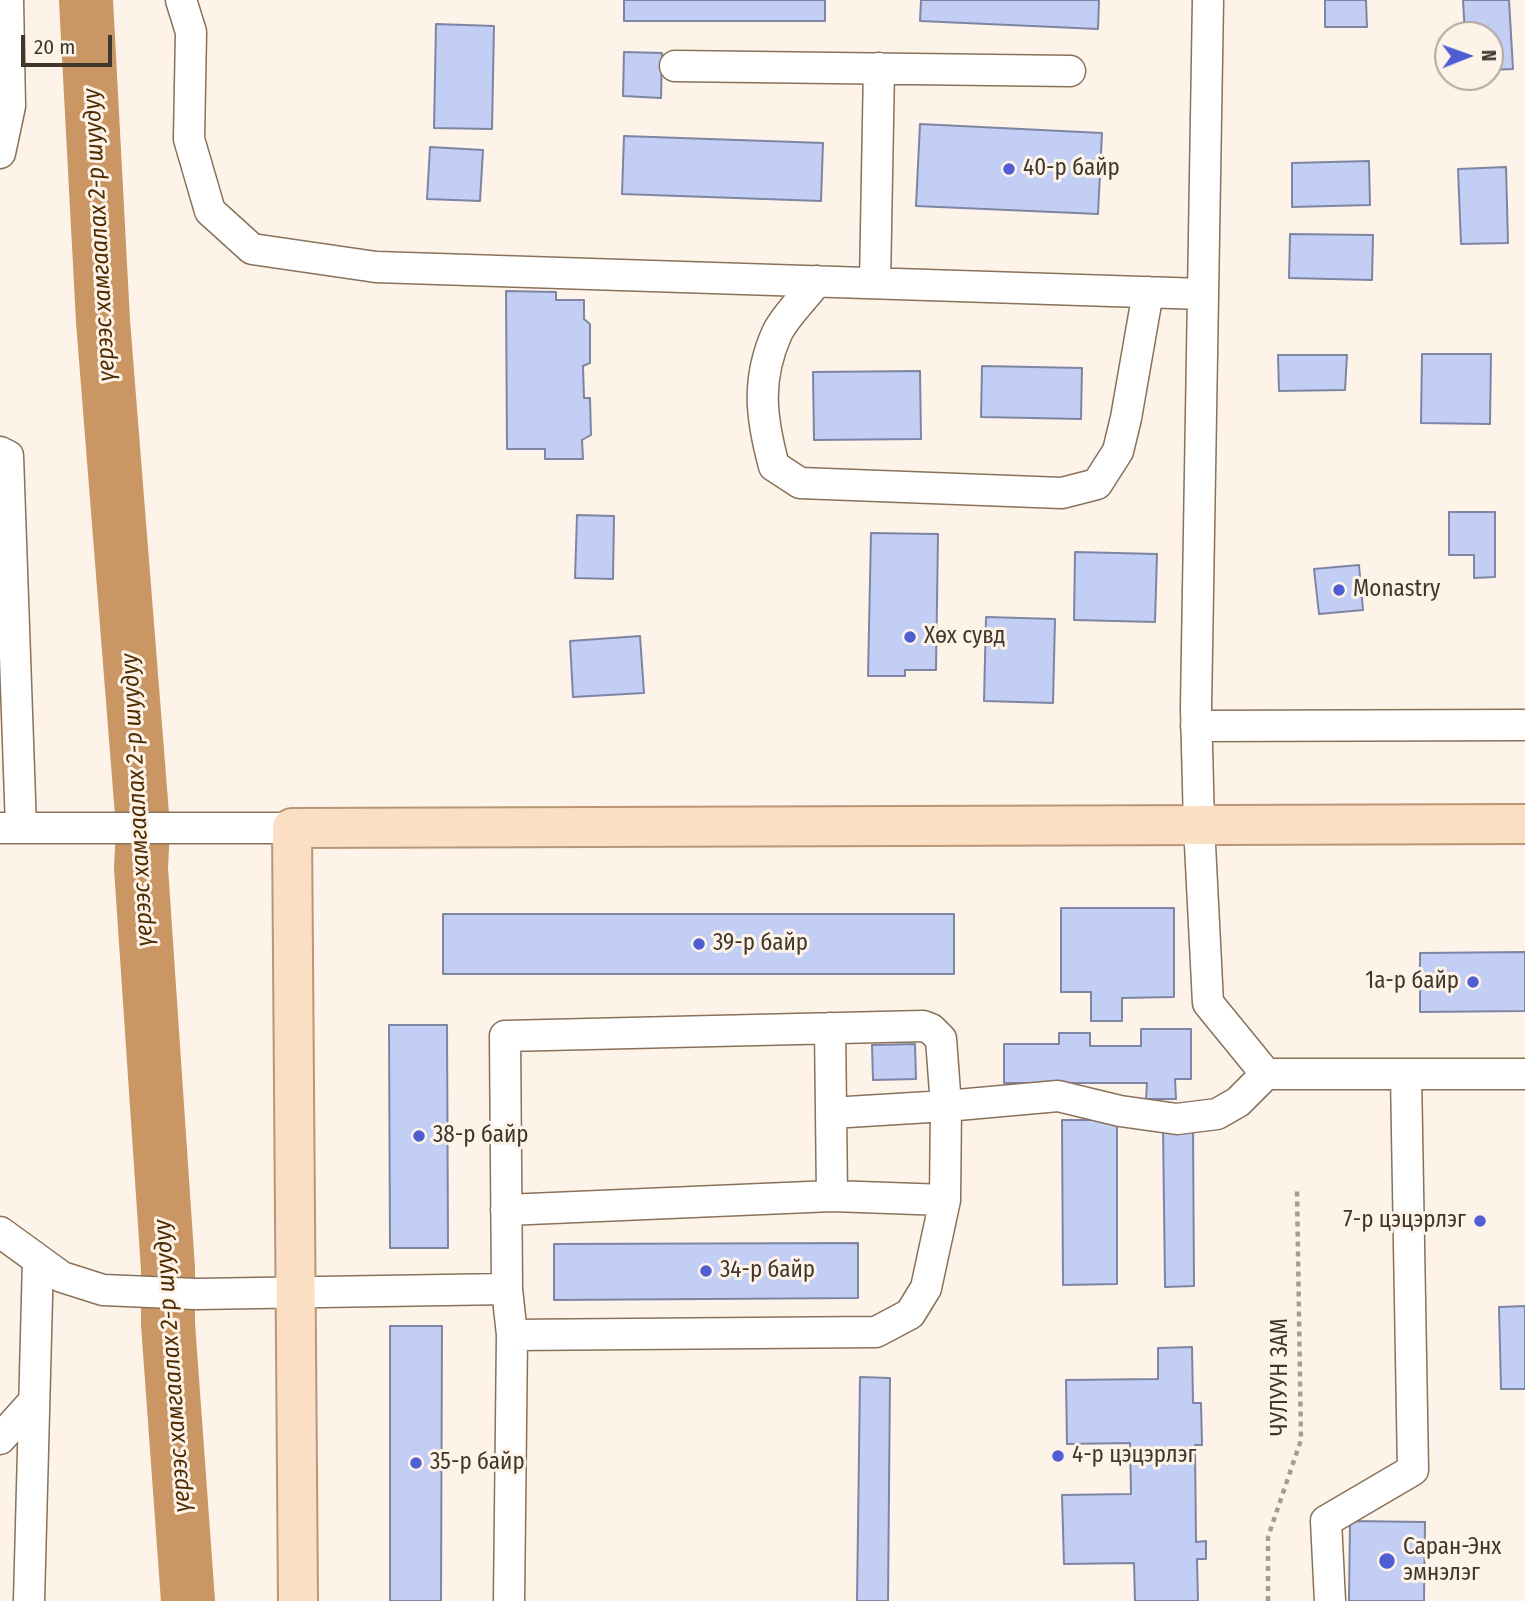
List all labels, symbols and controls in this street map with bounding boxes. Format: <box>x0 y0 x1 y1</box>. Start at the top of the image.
scale bar <box>24 21 116 65</box>
north arrow <box>1434 21 1504 91</box>
text: 20 m <box>34 34 75 60</box>
text: N <box>1477 50 1500 62</box>
water label: үерээс хамгаалах 2-р шуудуу <box>78 88 122 382</box>
place label: 40-р байр <box>1023 155 1120 183</box>
marker: 40-р байр <box>1001 161 1017 177</box>
place label: Monastry <box>1353 576 1440 604</box>
marker: Monastry <box>1331 582 1347 598</box>
place label: Хөх сувд <box>924 623 1005 651</box>
marker: Хөх сувд <box>902 629 918 645</box>
water label: үерээс хамгаалах 2-р шуудуу <box>116 653 160 947</box>
place label: 39-р байр <box>713 930 808 958</box>
marker: 39-р байр <box>691 936 707 952</box>
place label: 1а-р байр <box>1365 968 1459 996</box>
marker: 1а-р байр <box>1465 974 1481 990</box>
place label: 38-р байр <box>433 1122 529 1150</box>
marker: 38-р байр <box>411 1128 427 1144</box>
place label: 7-р цэцэрлэг <box>1343 1207 1466 1235</box>
marker: 7-р цэцэрлэг <box>1472 1213 1488 1229</box>
water label: үерээс хамгаалах 2-р шуудуу <box>148 1218 198 1514</box>
place label: 34-р байр <box>720 1257 815 1285</box>
marker: 34-р байр <box>698 1263 714 1279</box>
street label: ЧУЛУУН ЗАМ <box>1267 1318 1295 1436</box>
place label: 4-р цэцэрлэг <box>1072 1442 1196 1470</box>
marker: 4-р цэцэрлэг <box>1050 1448 1066 1464</box>
place label: 35-р байр <box>430 1449 525 1477</box>
marker: 35-р байр <box>408 1455 424 1471</box>
place label: Саран-Энх эмнэлэг <box>1403 1534 1501 1588</box>
marker: Саран-Энх эмнэлэг <box>1377 1551 1397 1571</box>

